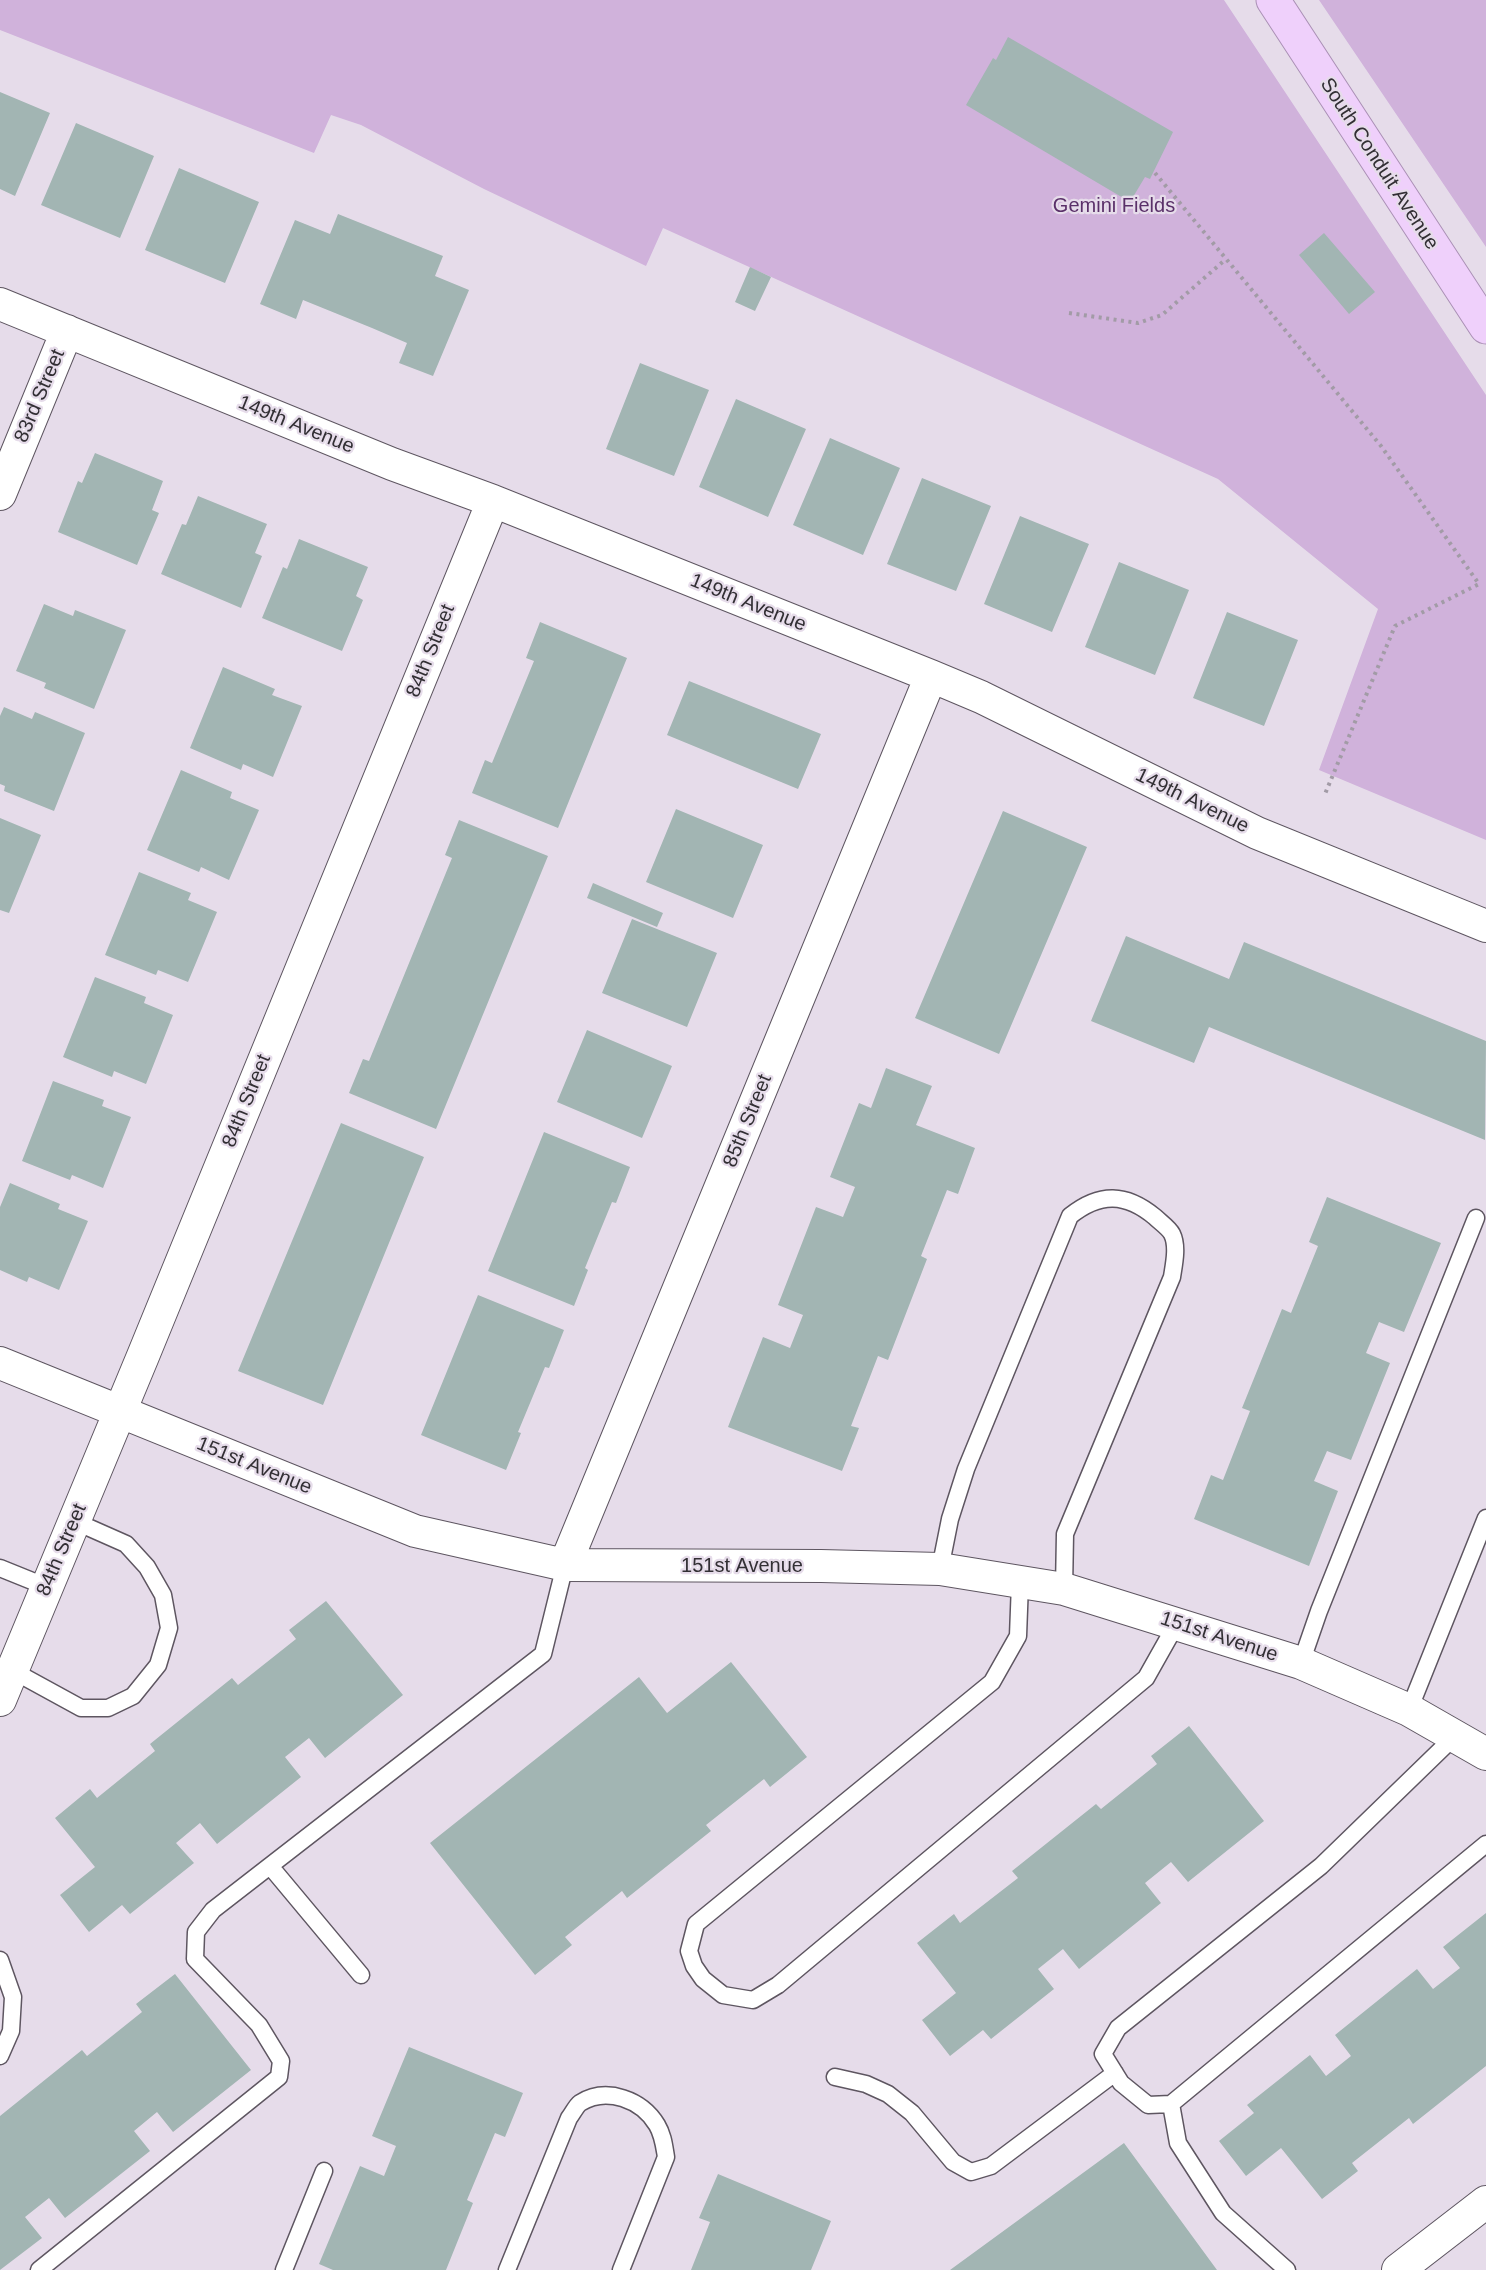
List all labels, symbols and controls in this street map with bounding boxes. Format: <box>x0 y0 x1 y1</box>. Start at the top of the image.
street label: South Conduit Avenue <box>1315 74 1443 254</box>
park label: Gemini Fields <box>1053 194 1175 218</box>
street label: 83rd Street <box>10 346 70 446</box>
street label: 149th Avenue <box>234 391 358 459</box>
street label: 149th Avenue <box>686 569 810 637</box>
street label: 84th Street <box>402 601 460 701</box>
street label: 149th Avenue <box>1131 763 1253 839</box>
street label: 84th Street <box>218 1051 276 1151</box>
street label: 85th Street <box>719 1071 777 1171</box>
street label: 151st Avenue <box>193 1432 315 1500</box>
street label: 84th Street <box>32 1500 92 1600</box>
street label: 151st Avenue <box>681 1554 803 1578</box>
street label: 151st Avenue <box>1157 1607 1281 1667</box>

